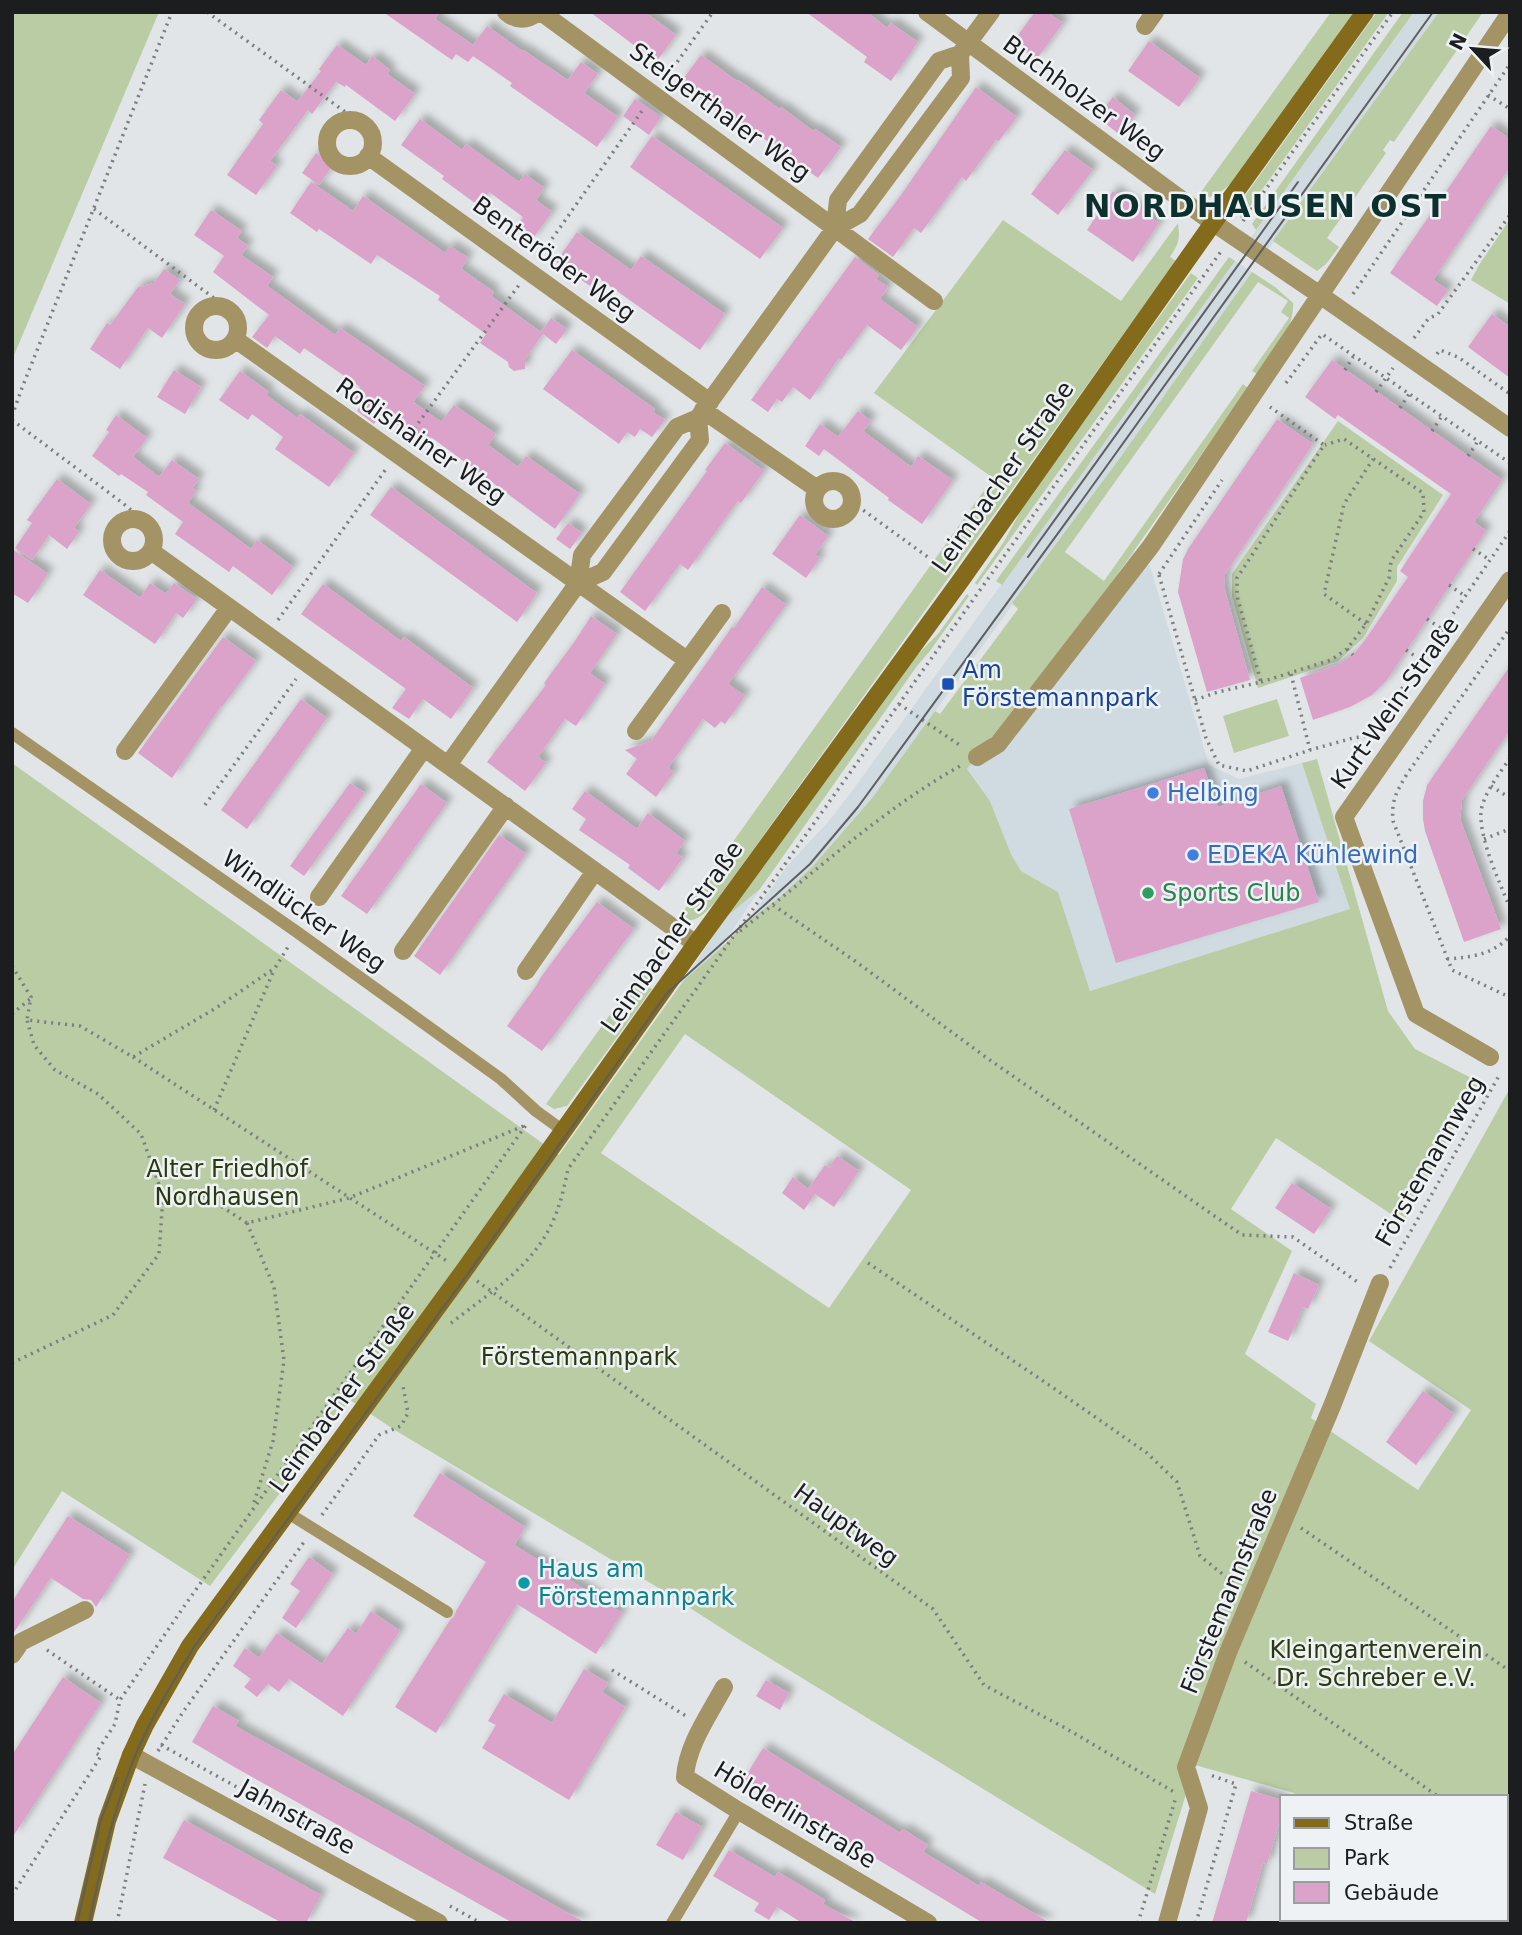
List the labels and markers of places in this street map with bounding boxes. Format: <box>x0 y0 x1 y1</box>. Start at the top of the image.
place label: Am Förstemannpark <box>962 656 1158 712</box>
marker: Am Förstemannpark <box>940 676 956 692</box>
place label: Helbing <box>1167 779 1259 807</box>
marker: Helbing <box>1145 785 1161 801</box>
place label: EDEKA Kühlewind <box>1207 841 1418 869</box>
marker: EDEKA Kühlewind <box>1185 847 1201 863</box>
place label: Sports Club <box>1162 879 1300 907</box>
marker: Sports Club <box>1140 885 1156 901</box>
place label: Haus am Förstemannpark <box>538 1555 734 1611</box>
marker: Haus am Förstemannpark <box>516 1575 532 1591</box>

